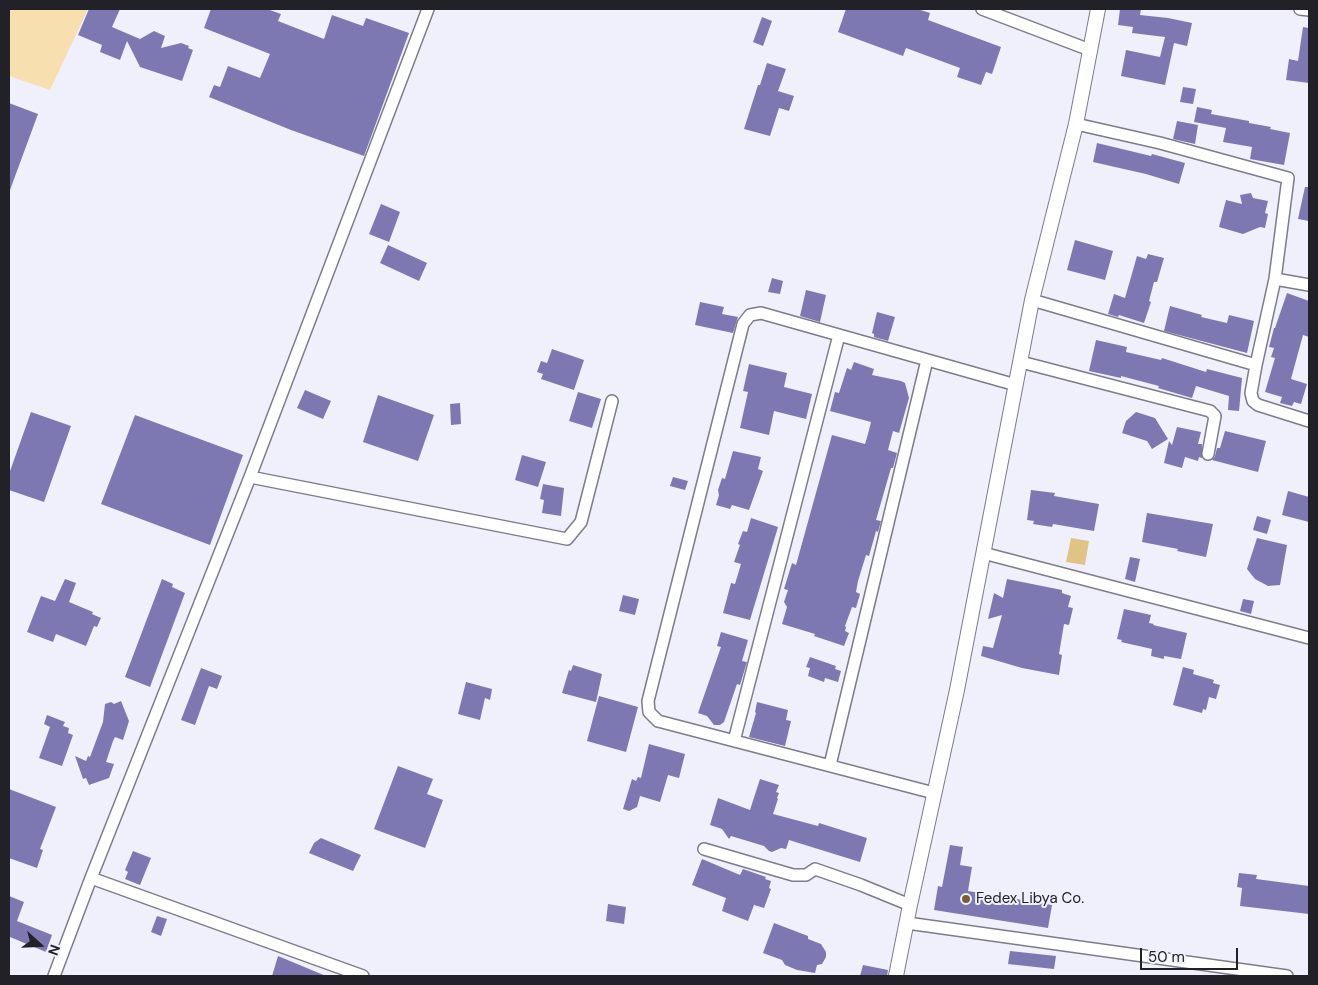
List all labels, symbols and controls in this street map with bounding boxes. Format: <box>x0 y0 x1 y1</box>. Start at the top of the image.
place label: Fedex Libya Co. <box>976 890 1084 908</box>
marker: Fedex Libya Co. <box>960 893 972 905</box>
north arrow <box>15 920 65 970</box>
scale bar <box>1143 938 1240 970</box>
text: N <box>44 942 64 958</box>
text: 50 m <box>1148 947 1185 967</box>

